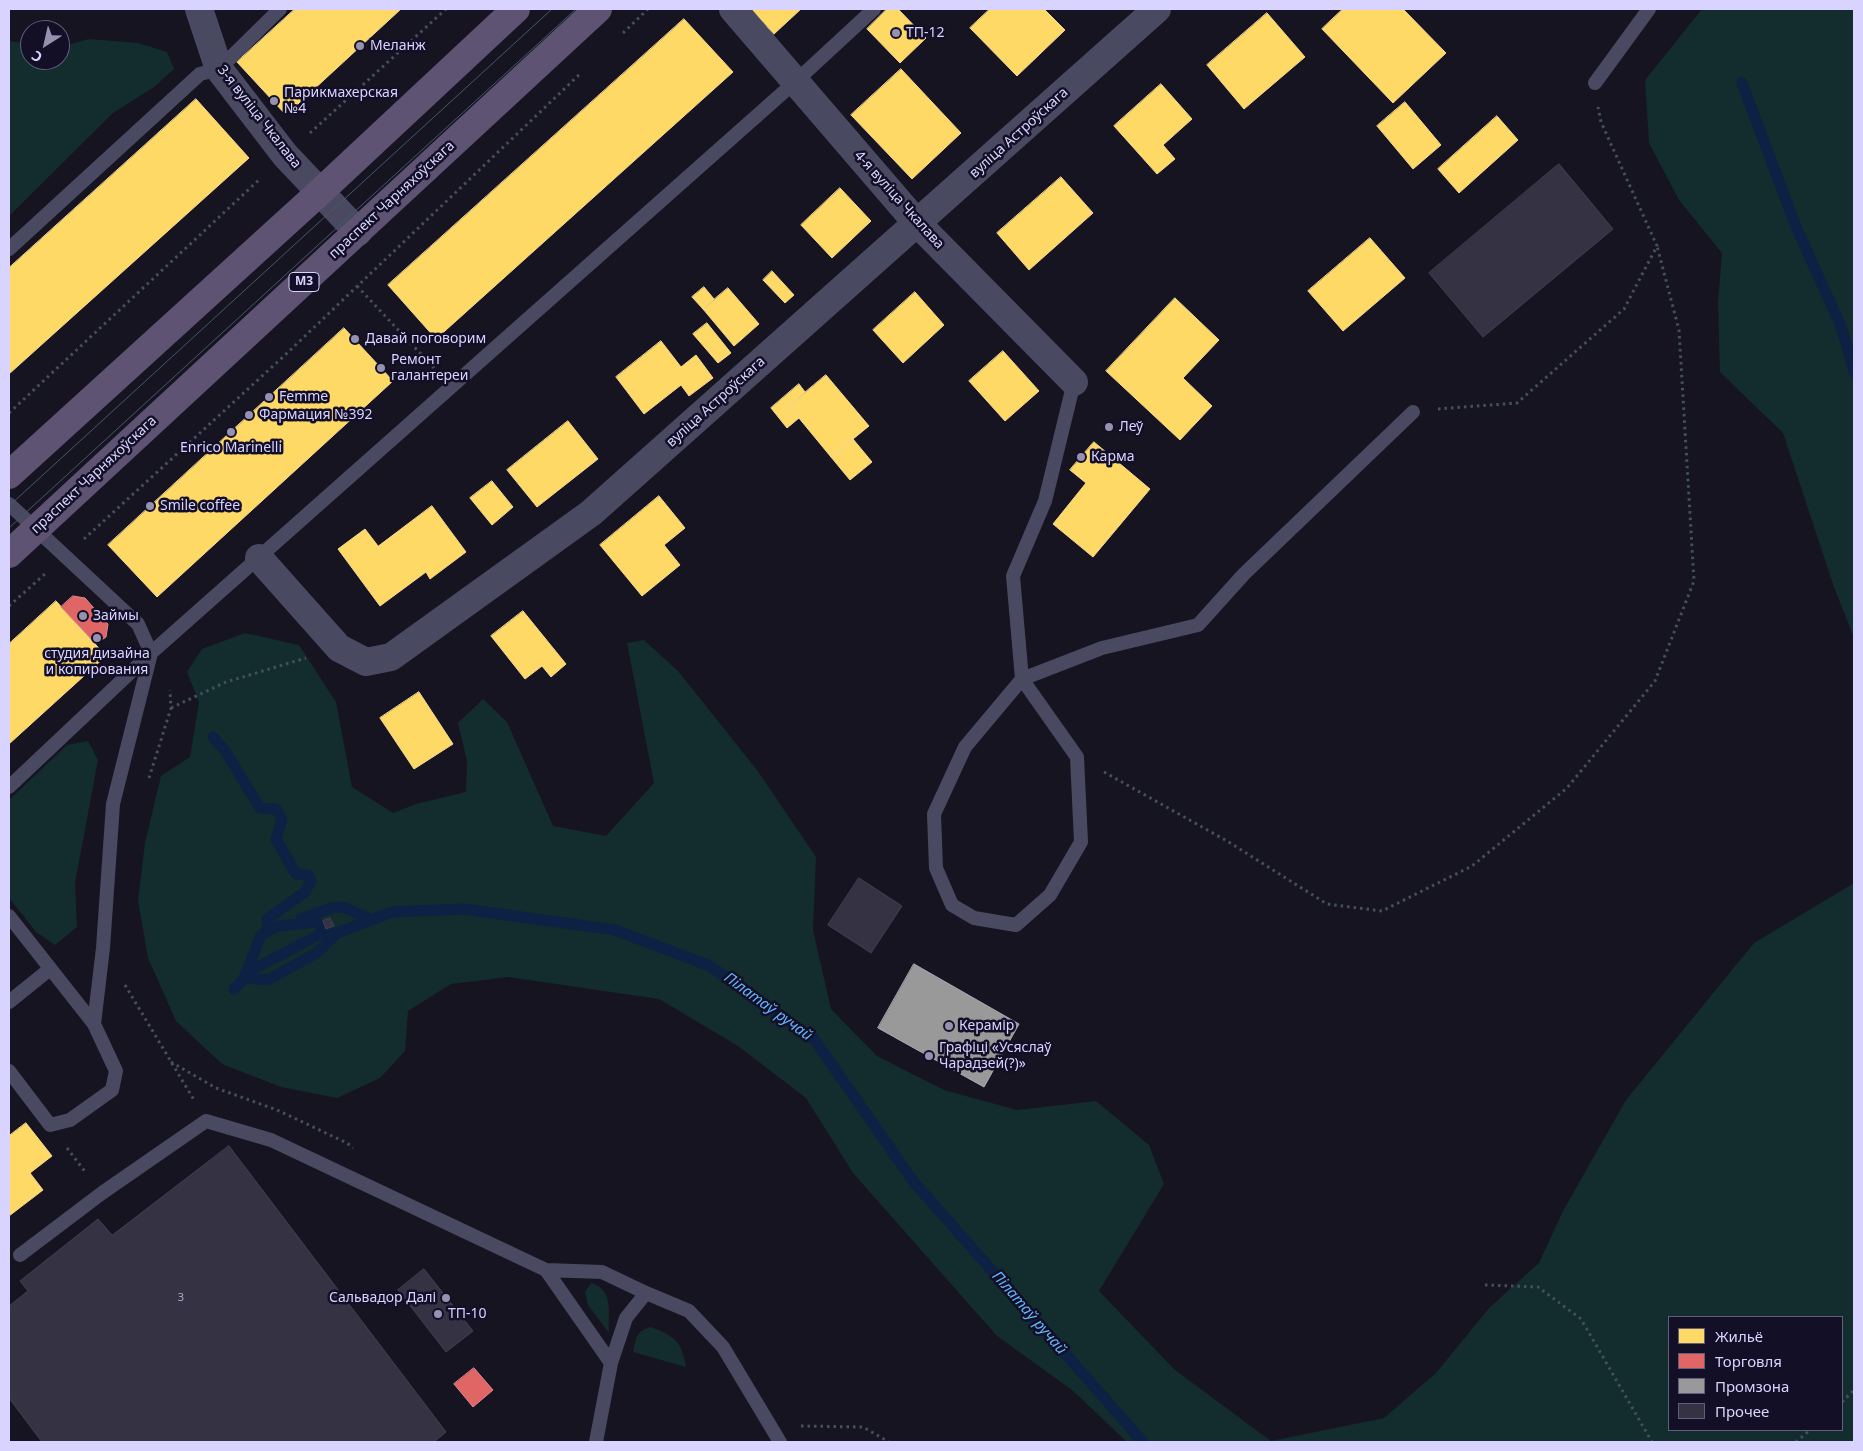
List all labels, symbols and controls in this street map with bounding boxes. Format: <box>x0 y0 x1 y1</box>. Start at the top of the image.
north arrow <box>20 20 70 70</box>
place label: ТП-12 <box>906 25 945 41</box>
marker: ТП-12 <box>890 27 902 39</box>
place label: Меланж <box>370 38 426 54</box>
marker: Меланж <box>354 40 366 52</box>
text: С <box>28 47 46 67</box>
street label: 3-я вуліца Чкалава <box>214 62 304 172</box>
street label: вуліца Астроўскага <box>966 84 1072 182</box>
place label: Парикмахерская №4 <box>284 85 398 118</box>
marker: Парикмахерская №4 <box>268 95 280 107</box>
street label: праспект Чарняхоўскага <box>326 138 458 262</box>
street label: 4-я вуліца Чкалава <box>851 147 947 253</box>
road number: М3 <box>289 272 319 292</box>
place label: Давай поговорим <box>365 331 486 347</box>
marker: Давай поговорим <box>349 333 361 345</box>
place label: Ремонт галантереи <box>391 352 469 384</box>
street label: вуліца Астроўскага <box>663 353 769 451</box>
marker: Ремонт галантереи <box>375 362 387 374</box>
place label: Femme <box>279 389 328 405</box>
marker: Femme <box>263 391 275 403</box>
place label: Фармация №392 <box>259 407 373 423</box>
marker: Фармация №392 <box>243 409 255 421</box>
street label: праспект Чарняхоўскага <box>28 413 160 537</box>
place label: Леў <box>1119 419 1143 435</box>
marker: Леў <box>1103 421 1115 433</box>
marker: Enrico Marinelli <box>225 426 237 438</box>
place label: Enrico Marinelli <box>180 440 282 456</box>
place label: Карма <box>1091 449 1134 465</box>
marker: Карма <box>1075 451 1087 463</box>
place label: Smile coffee <box>160 498 240 514</box>
marker: Smile coffee <box>144 500 156 512</box>
place label: Займы <box>93 608 139 624</box>
marker: Займы <box>77 610 89 622</box>
marker: студия дизайна и копирования <box>91 632 103 644</box>
place label: студия дизайна и копирования <box>44 646 150 679</box>
water label: Пілатаў ручай <box>721 969 815 1045</box>
place label: Керамір <box>959 1018 1014 1034</box>
marker: Керамір <box>943 1020 955 1032</box>
place label: Графіці «Усяслаў Чарадзей(?)» <box>939 1040 1051 1072</box>
marker: Графіці «Усяслаў Чарадзей(?)» <box>923 1050 935 1062</box>
water label: Пілатаў ручай <box>988 1268 1070 1358</box>
place label: Сальвадор Далі <box>329 1290 436 1306</box>
house number: 3 <box>178 1291 184 1305</box>
marker: Сальвадор Далі <box>440 1292 452 1304</box>
place label: ТП-10 <box>448 1306 487 1322</box>
marker: ТП-10 <box>432 1308 444 1320</box>
legend <box>1668 1316 1843 1431</box>
text: Жильё <box>1715 1326 1763 1346</box>
text: Торговля <box>1715 1351 1782 1371</box>
text: Промзона <box>1715 1376 1789 1396</box>
text: Прочее <box>1715 1401 1769 1421</box>

